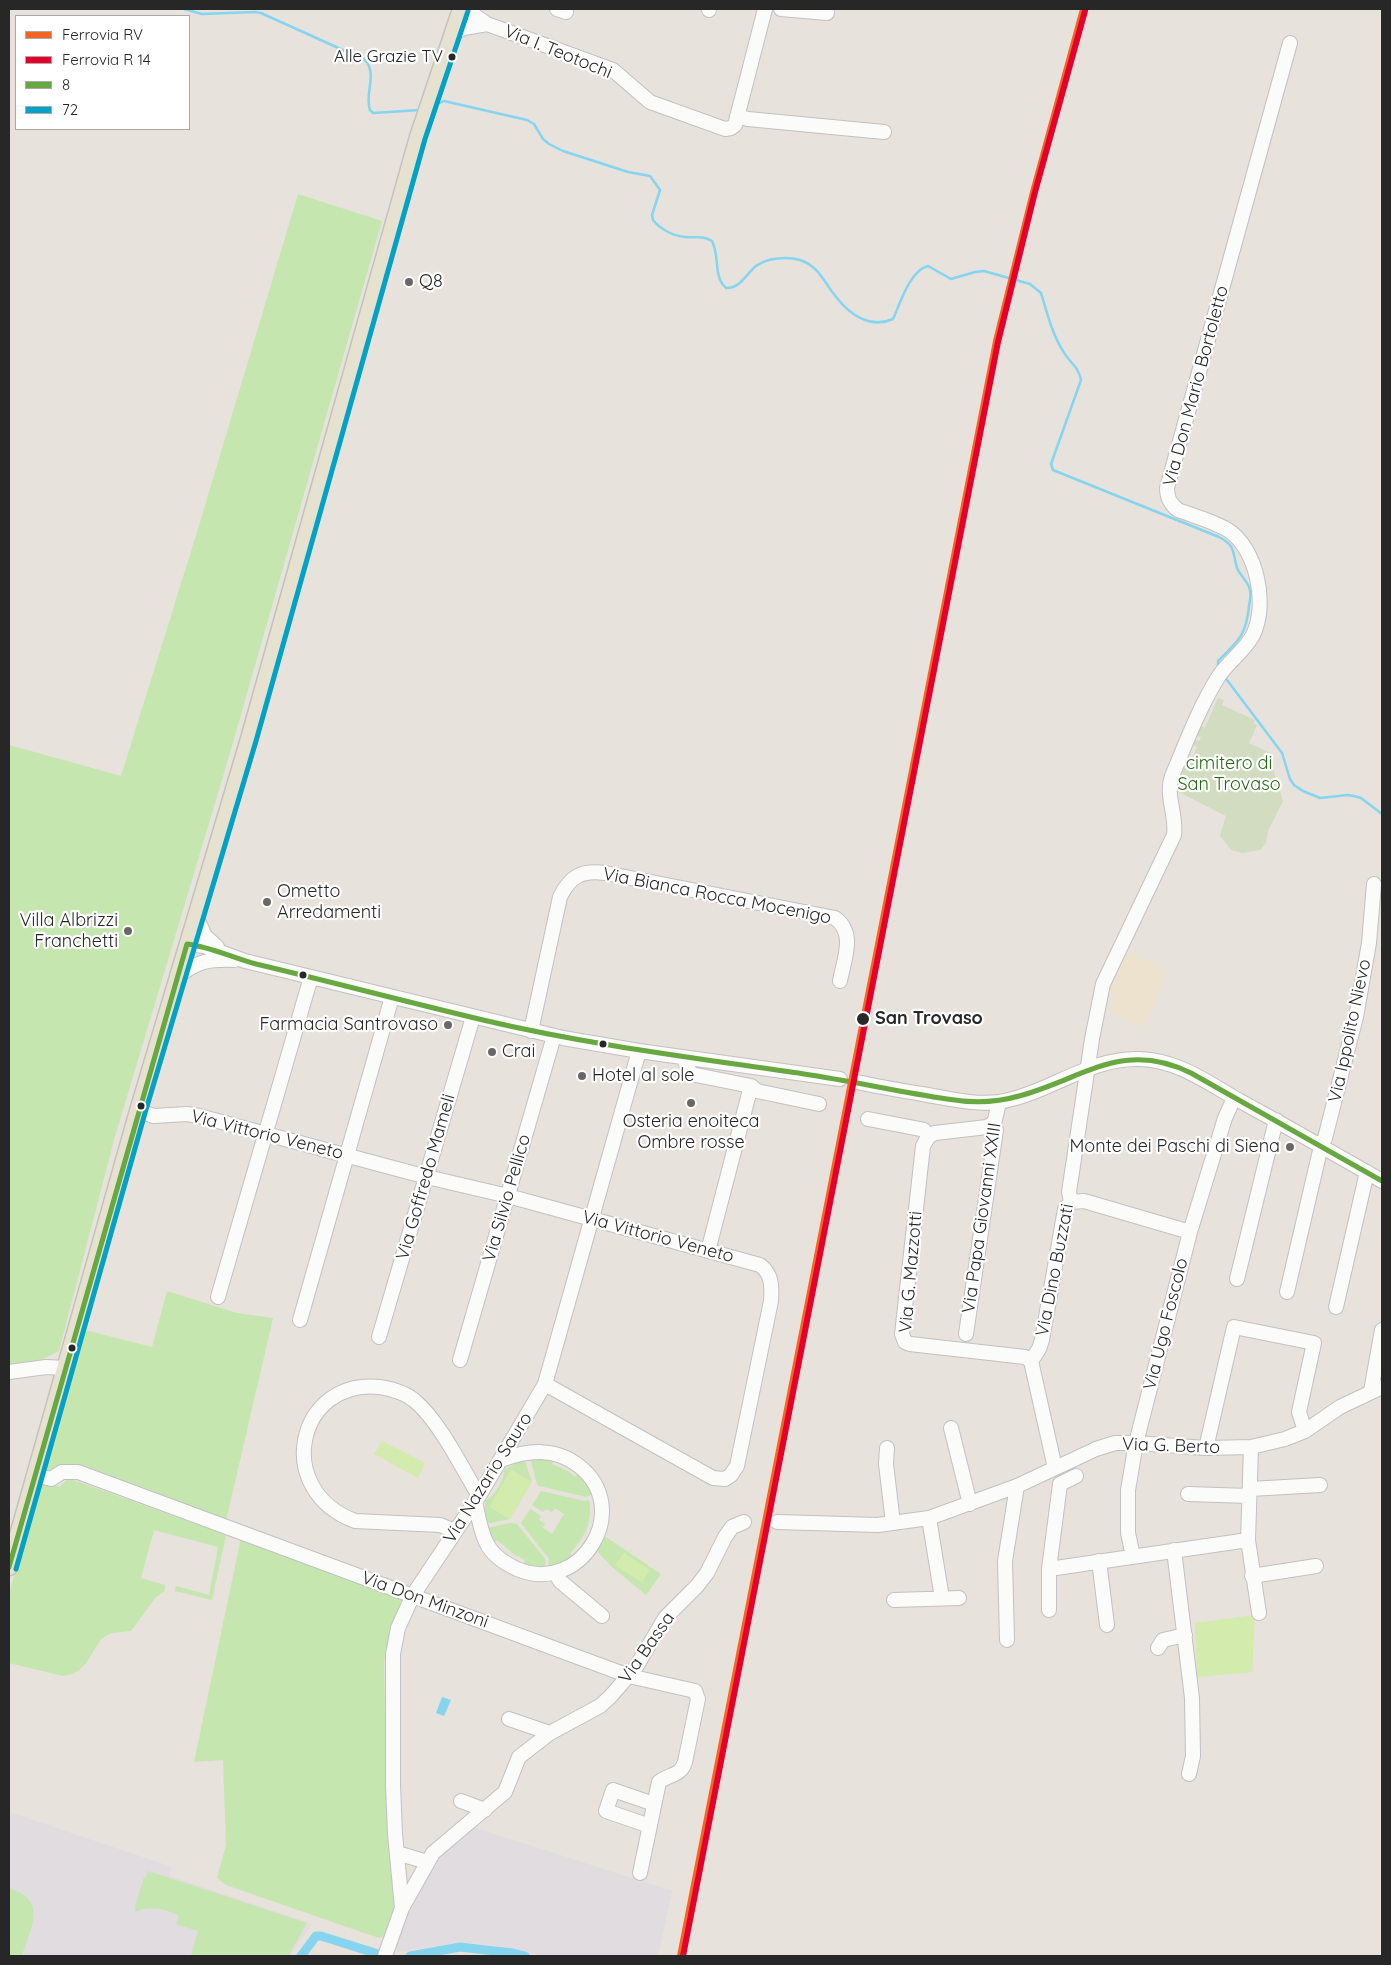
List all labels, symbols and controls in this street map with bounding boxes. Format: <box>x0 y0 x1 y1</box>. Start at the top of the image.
legend <box>15 15 190 130</box>
street label: Via I. Teotochi <box>501 21 615 83</box>
text: Ferrovia RV <box>62 25 143 44</box>
place label: Alle Grazie TV <box>334 47 443 67</box>
text: Ferrovia R 14 <box>62 50 151 69</box>
marker: Alle Grazie TV <box>447 52 457 62</box>
text: 8 <box>62 75 70 94</box>
text: 72 <box>62 100 78 119</box>
place label: Q8 <box>419 271 443 293</box>
marker: Q8 <box>403 276 415 288</box>
street label: Via Don Mario Bortoletto <box>1159 283 1233 489</box>
park label: cimitero di San Trovaso <box>1177 753 1281 796</box>
street label: Via Bianca Rocca Mocenigo <box>601 863 833 929</box>
place label: Ometto Arredamenti <box>277 881 381 924</box>
marker: Ometto Arredamenti <box>261 896 273 908</box>
place label: Villa Albrizzi Franchetti <box>20 910 118 952</box>
marker: Villa Albrizzi Franchetti <box>122 925 134 937</box>
street label: Via Ippolito Nievo <box>1324 957 1376 1105</box>
unlabelled marker <box>298 970 308 980</box>
place label: San Trovaso <box>875 1008 983 1030</box>
marker: San Trovaso <box>855 1011 871 1027</box>
place label: Farmacia Santrovaso <box>259 1014 438 1036</box>
marker: Farmacia Santrovaso <box>442 1019 454 1031</box>
unlabelled marker <box>598 1039 608 1049</box>
place label: Crai <box>502 1041 535 1063</box>
marker: Crai <box>486 1046 498 1058</box>
place label: Hotel al sole <box>592 1065 694 1087</box>
marker: Hotel al sole <box>576 1070 588 1082</box>
street label: Via Goffredo Mameli <box>392 1091 460 1263</box>
marker: Osteria enoiteca Ombre rosse <box>685 1097 697 1109</box>
unlabelled marker <box>136 1101 146 1111</box>
street label: Via Vittorio Veneto <box>189 1106 345 1164</box>
place label: Osteria enoiteca Ombre rosse <box>623 1111 759 1154</box>
street label: Via Papa Giovanni XXIII <box>958 1121 1006 1315</box>
street label: Via Silvio Pellico <box>478 1132 536 1264</box>
place label: Monte dei Paschi di Siena <box>1069 1136 1280 1158</box>
marker: Monte dei Paschi di Siena <box>1284 1141 1296 1153</box>
street label: Via Dino Buzzati <box>1032 1202 1078 1338</box>
street label: Via Vittorio Veneto <box>580 1206 736 1268</box>
street label: Via G. Mazzotti <box>895 1210 927 1334</box>
street label: Via Ugo Foscolo <box>1139 1256 1193 1392</box>
unlabelled marker <box>67 1343 77 1353</box>
street label: Via Nazario Sauro <box>439 1409 537 1547</box>
street label: Via G. Berto <box>1122 1433 1220 1459</box>
street label: Via Don Minzoni <box>359 1567 491 1633</box>
street label: Via Bassa <box>615 1608 679 1688</box>

